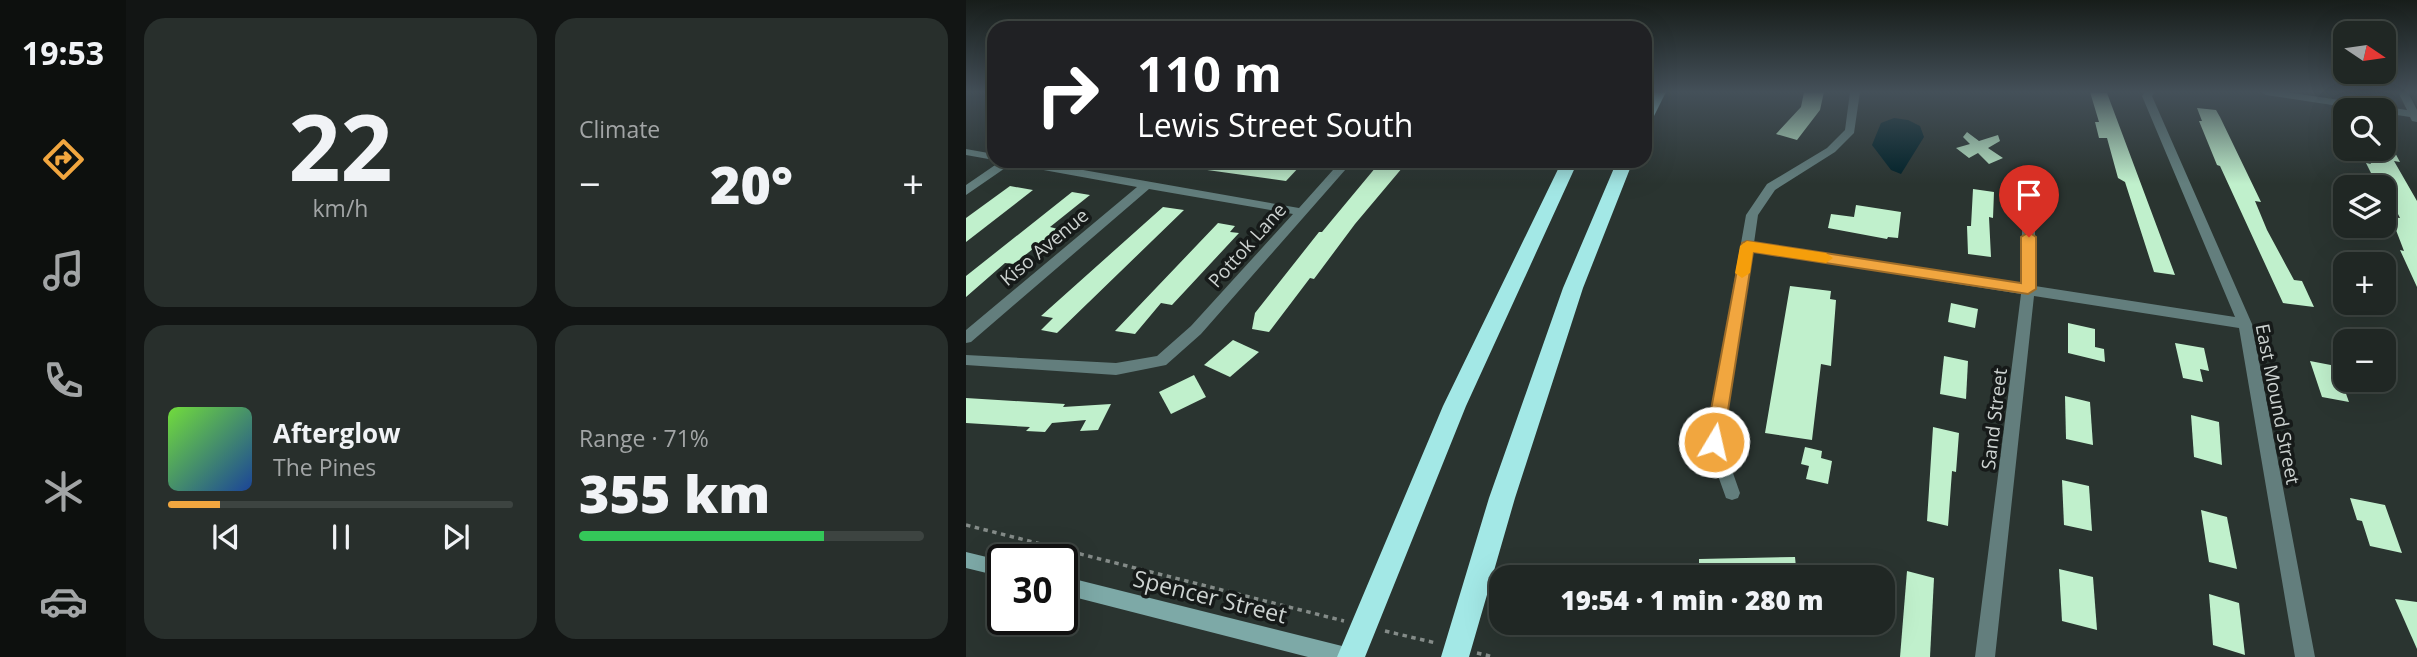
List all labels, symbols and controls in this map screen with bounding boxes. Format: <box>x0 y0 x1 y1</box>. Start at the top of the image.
north arrow <box>2333 21 2396 84</box>
map controls <box>2333 21 2396 392</box>
text: 19:53 <box>22 31 104 74</box>
text: 110 m <box>1137 40 1282 106</box>
icon: right <box>1022 49 1113 140</box>
text: 22 <box>288 84 393 208</box>
button: search <box>2333 98 2396 161</box>
text: Lewis Street South <box>1137 103 1413 146</box>
text: Climate <box>579 113 660 145</box>
icon: directions <box>39 135 88 184</box>
text: 20° <box>710 148 793 219</box>
text: − <box>579 157 601 209</box>
text: + <box>902 157 924 209</box>
pin <box>1999 165 2059 237</box>
button: layers <box>2333 175 2396 238</box>
icon: arrive <box>2010 176 2048 214</box>
text: km/h <box>313 192 368 224</box>
street label: Pottok Lane <box>1202 197 1292 293</box>
street label: Kiso Avenue <box>994 202 1094 292</box>
icon: music <box>39 246 88 295</box>
button: + <box>2333 252 2396 315</box>
street label: East Mound Street <box>2250 321 2306 487</box>
button: − <box>2333 329 2396 392</box>
icon: phone <box>39 356 88 405</box>
street label: Sand Street <box>1975 366 2013 471</box>
position arrow <box>1677 405 1751 479</box>
text: Afterglow <box>273 415 400 451</box>
text: Range · 71% <box>579 422 709 454</box>
text: The Pines <box>273 451 376 483</box>
text: 355 km <box>579 457 770 528</box>
icon: climate <box>39 467 88 516</box>
icon: previous <box>207 518 245 556</box>
icon: pause <box>322 518 360 556</box>
icon: next <box>437 518 475 556</box>
speed limit sign: 30 <box>987 544 1078 635</box>
street label: Spencer Street <box>1130 561 1290 631</box>
icon: car <box>39 577 88 626</box>
text: 19:54 · 1 min · 280 m <box>1561 582 1823 618</box>

